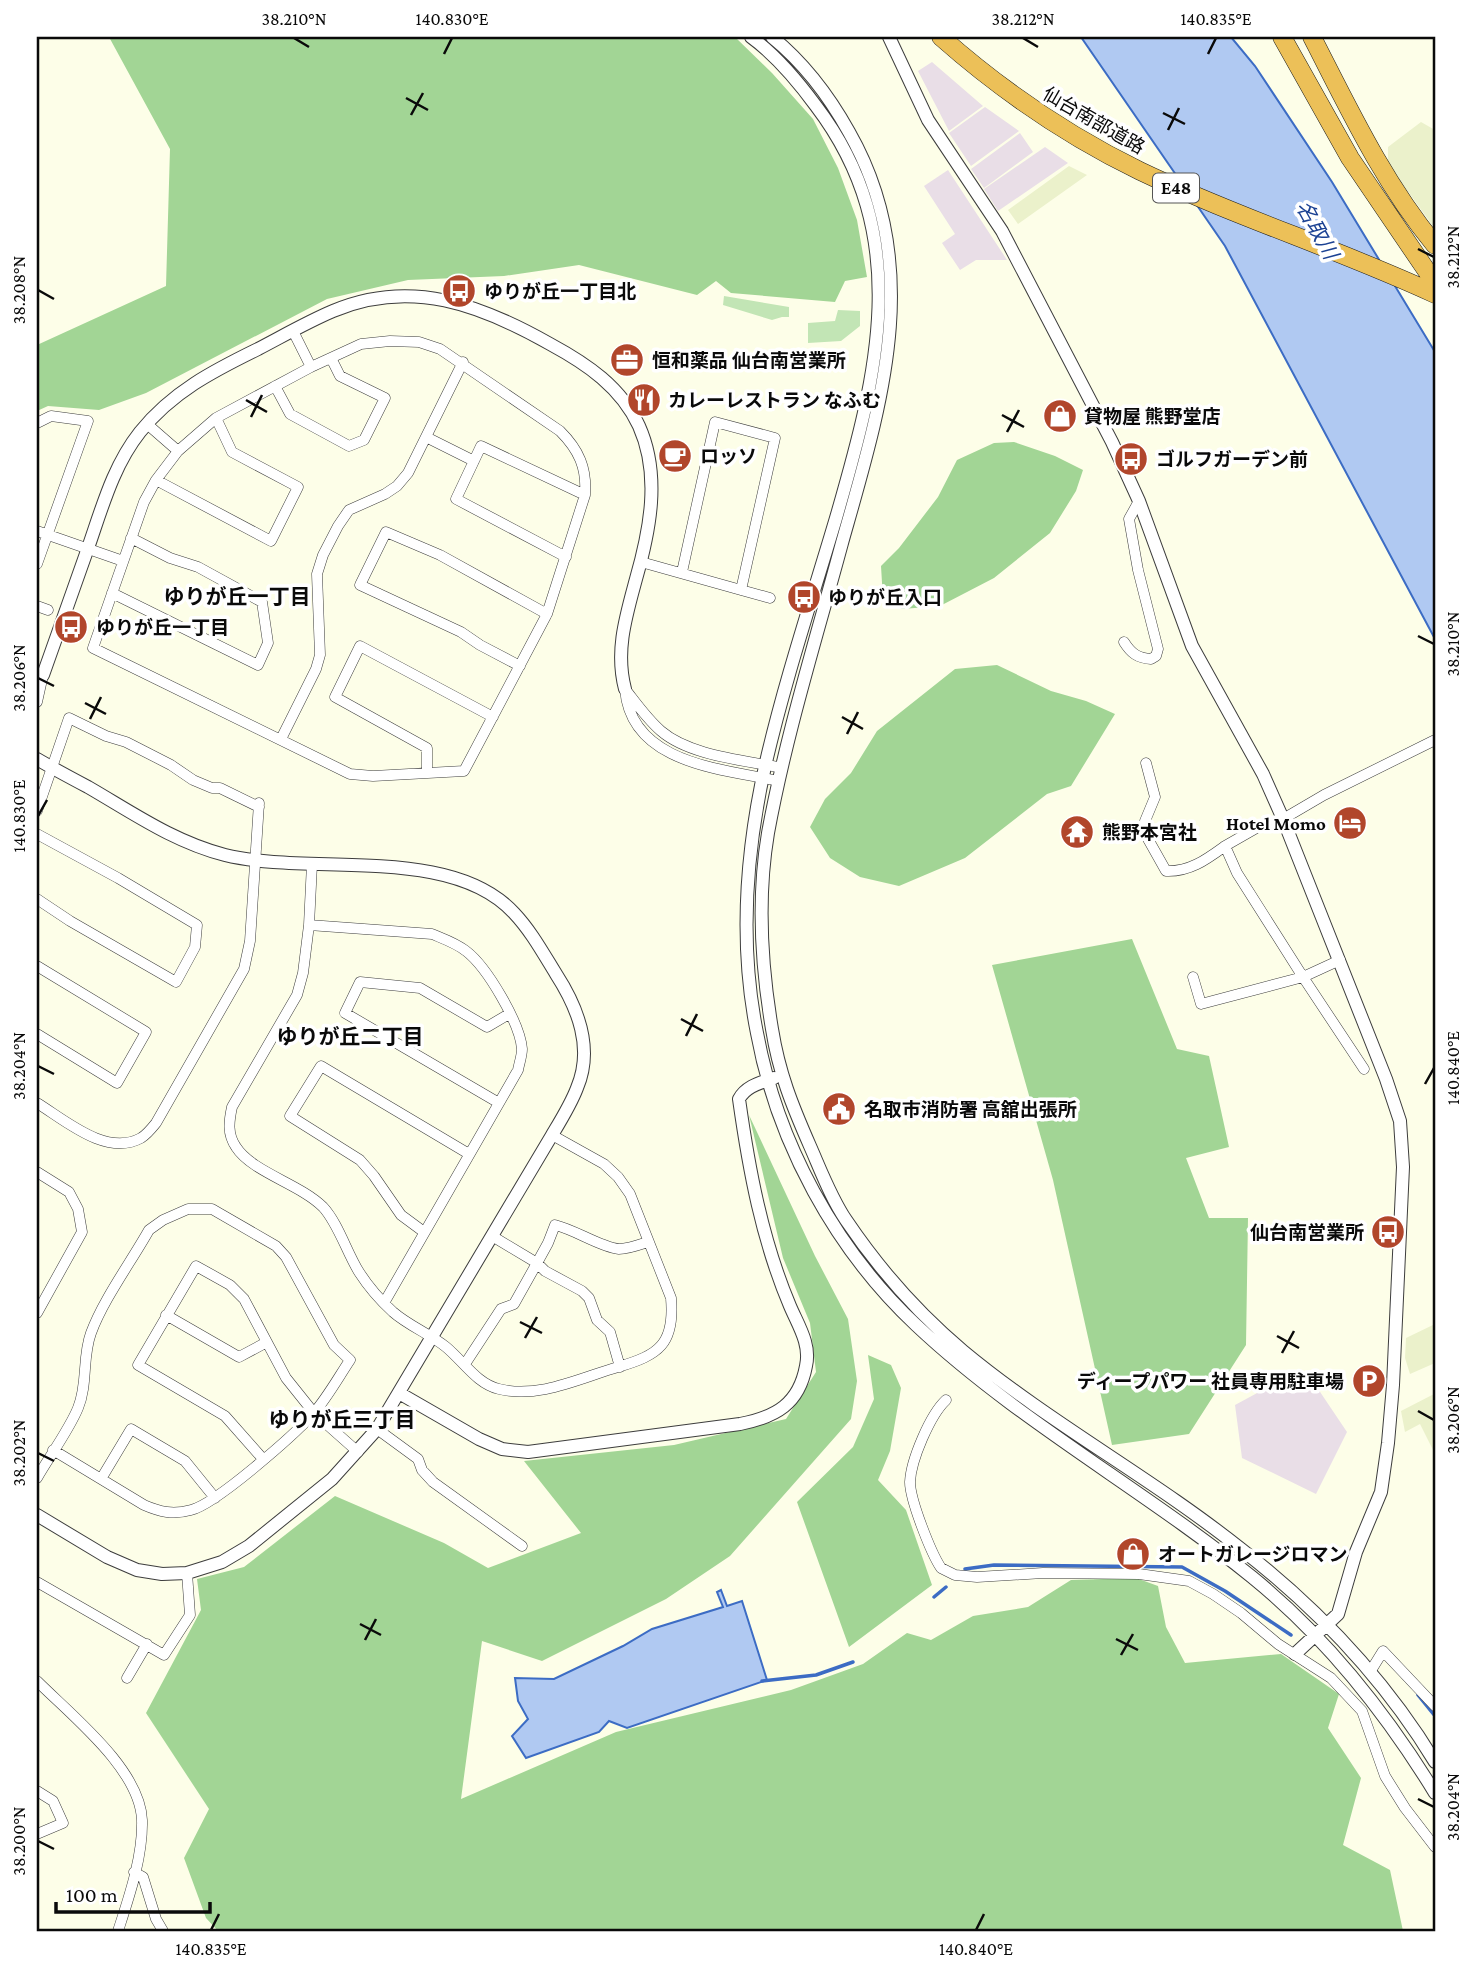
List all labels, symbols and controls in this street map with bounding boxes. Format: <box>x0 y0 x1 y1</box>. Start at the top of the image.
text: 38.210°N <box>261 9 327 29</box>
text: 140.830°E <box>415 9 489 29</box>
text: 38.212°N <box>991 9 1055 29</box>
text: 140.835°E <box>1180 9 1252 29</box>
street label: 仙台南部道路 <box>1039 83 1148 158</box>
road number: E48 <box>1153 174 1199 202</box>
water label: 名取川 <box>1291 197 1344 265</box>
text: 38.212°N <box>1443 225 1463 289</box>
text: 38.208°N <box>9 256 29 324</box>
bus stop icon: ゆりが丘一丁目北 <box>440 272 478 310</box>
place label: ゆりが丘一丁目北 <box>484 281 636 302</box>
office icon: 恒和薬品 仙台南営業所 <box>608 341 646 379</box>
place label: 恒和薬品 仙台南営業所 <box>652 350 846 371</box>
restaurant icon: カレーレストラン なふむ <box>625 381 663 419</box>
place label: カレーレストラン なふむ <box>668 390 881 411</box>
shop icon: 貸物屋 熊野堂店 <box>1041 397 1079 435</box>
place label: 貸物屋 熊野堂店 <box>1084 406 1221 427</box>
cafe icon: ロッソ <box>656 437 694 475</box>
bus stop icon: ゴルフガーデン前 <box>1112 440 1150 478</box>
place label: ロッソ <box>700 446 757 467</box>
place label: ゴルフガーデン前 <box>1156 449 1308 470</box>
bus stop icon: ゆりが丘入口 <box>785 578 823 616</box>
district label: ゆりが丘一丁目 <box>164 585 311 609</box>
place label: ゆりが丘入口 <box>828 587 942 608</box>
bus stop icon: ゆりが丘一丁目 <box>52 608 90 646</box>
text: 38.210°N <box>1443 611 1463 677</box>
place label: ゆりが丘一丁目 <box>96 617 229 638</box>
text: 38.206°N <box>9 644 29 712</box>
text: 140.830°E <box>9 779 29 853</box>
hotel icon: Hotel Momo <box>1331 804 1369 842</box>
temple icon: 熊野本宮社 <box>1058 813 1096 851</box>
place label: Hotel Momo <box>1226 813 1326 834</box>
place label: 熊野本宮社 <box>1102 822 1197 843</box>
district label: ゆりが丘二丁目 <box>277 1025 424 1049</box>
text: 140.840°E <box>1443 1031 1463 1105</box>
text: 38.204°N <box>9 1032 29 1100</box>
public building icon: 名取市消防署 高舘出張所 <box>820 1090 858 1128</box>
place label: 名取市消防署 高舘出張所 <box>864 1099 1077 1120</box>
bus stop icon: 仙台南営業所 <box>1369 1213 1407 1251</box>
place label: 仙台南営業所 <box>1250 1222 1364 1243</box>
parking icon: ディープパワー 社員専用駐車場 <box>1350 1362 1388 1400</box>
place label: ディープパワー 社員専用駐車場 <box>1077 1371 1344 1392</box>
text: 38.206°N <box>1443 1386 1463 1454</box>
district label: ゆりが丘三丁目 <box>269 1408 416 1432</box>
text: 38.202°N <box>9 1419 29 1487</box>
shop icon: オートガレージロマン <box>1114 1535 1152 1573</box>
place label: オートガレージロマン <box>1158 1544 1348 1565</box>
text: 38.204°N <box>1443 1773 1463 1841</box>
text: 38.200°N <box>9 1806 29 1876</box>
scale bar <box>56 1870 210 1914</box>
text: 100 m <box>66 1883 118 1907</box>
text: 140.835°E <box>175 1939 247 1959</box>
text: 140.840°E <box>939 1939 1013 1959</box>

